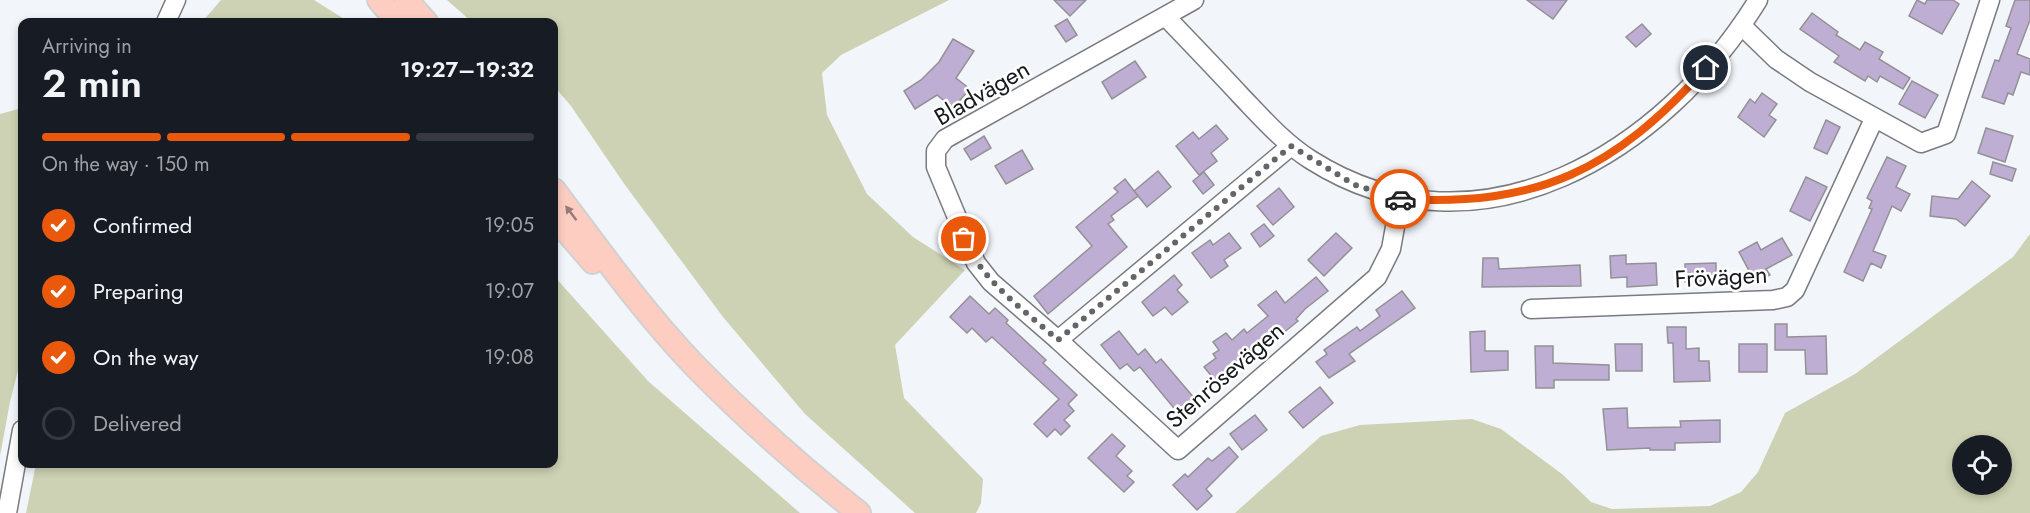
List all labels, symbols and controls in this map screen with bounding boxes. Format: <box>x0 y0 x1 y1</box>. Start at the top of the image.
text: Arriving in <box>42 32 132 61</box>
pin <box>1680 42 1731 93</box>
street label: Bladvägen <box>928 51 1036 134</box>
icon: home <box>1689 51 1722 84</box>
text: 19:27–19:32 <box>400 53 534 85</box>
text: 2 min <box>42 55 142 112</box>
text: On the way · 150 m <box>42 150 210 179</box>
courier <box>1370 169 1430 229</box>
icon: car <box>1384 183 1417 216</box>
one-way arrow <box>566 206 578 221</box>
icon: check <box>42 209 75 242</box>
text: Confirmed <box>93 209 192 241</box>
text: 19:05 <box>484 211 534 240</box>
pin <box>938 213 989 264</box>
icon: bag <box>947 222 980 255</box>
street label: Frövägen <box>1674 257 1768 296</box>
icon: check <box>42 275 75 308</box>
text: Preparing <box>93 275 184 307</box>
text: 19:07 <box>485 277 534 306</box>
street label: Stenrösevägen <box>1158 313 1292 436</box>
icon: check <box>42 341 75 374</box>
text: On the way <box>93 341 198 373</box>
text: 19:08 <box>485 343 534 372</box>
text: Delivered <box>93 407 182 439</box>
map controls <box>1952 435 2012 495</box>
button: locate <box>1952 435 2012 495</box>

